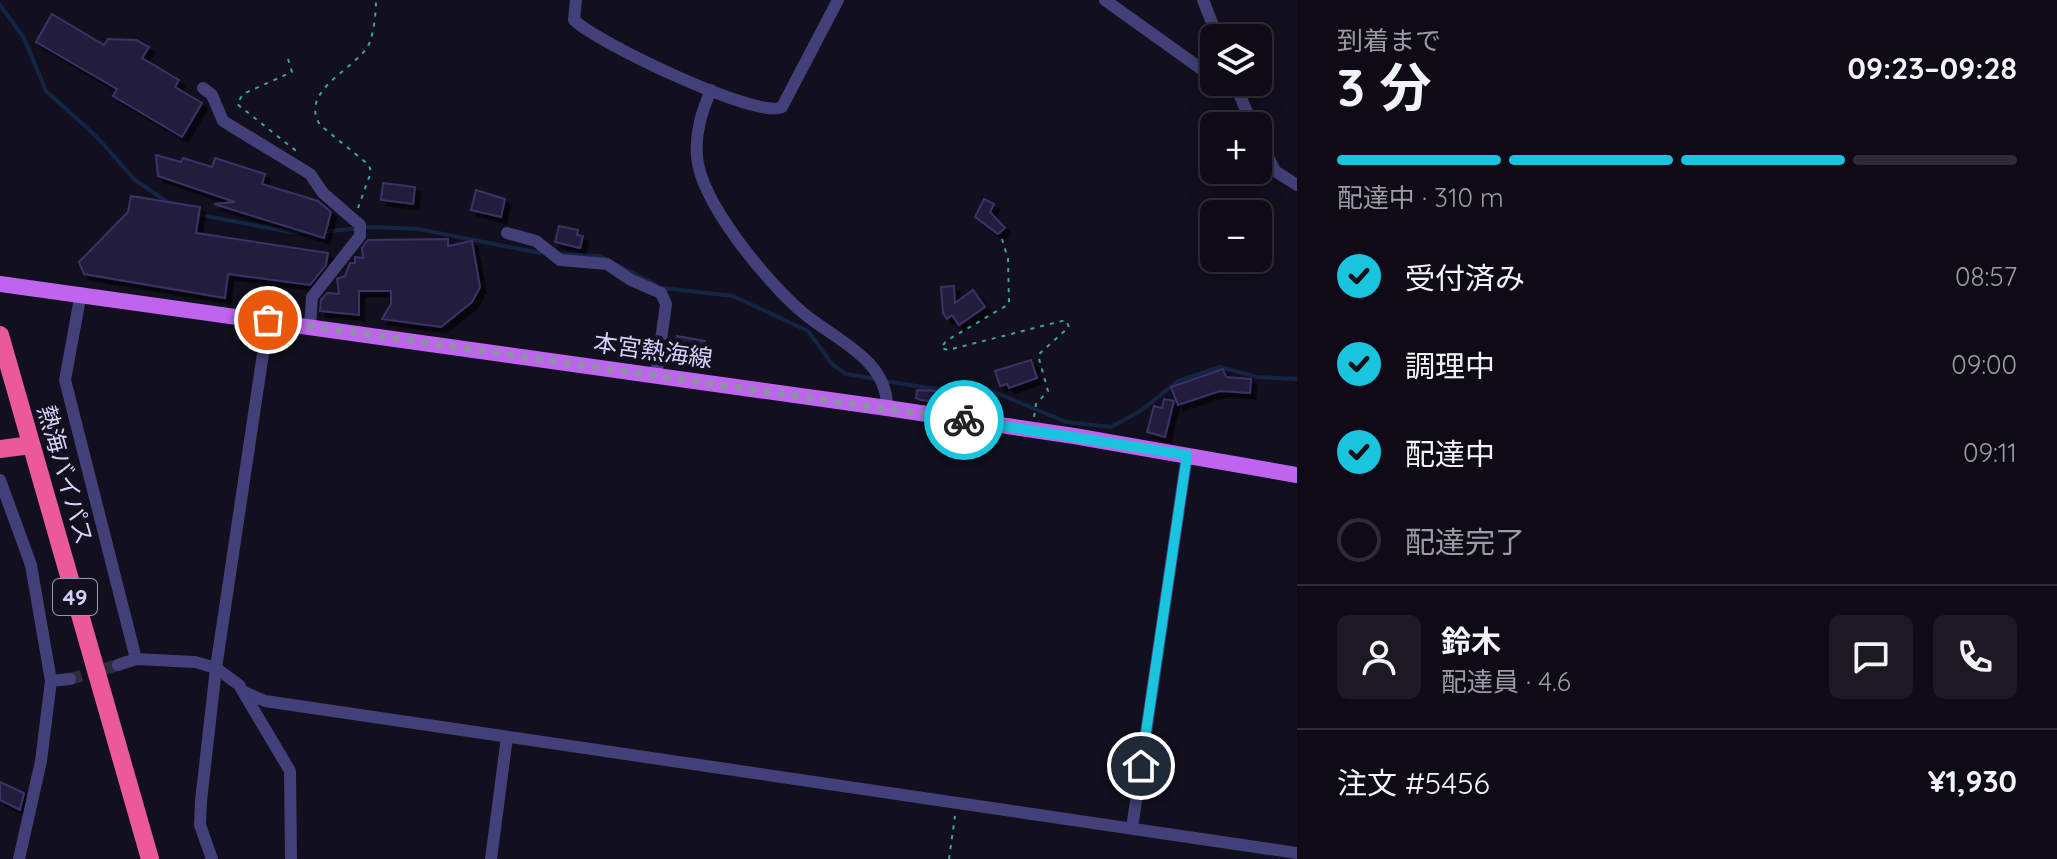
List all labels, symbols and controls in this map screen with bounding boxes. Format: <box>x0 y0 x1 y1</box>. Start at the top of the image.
map controls <box>1200 24 1272 272</box>
button: layers <box>1200 24 1272 96</box>
text: 到着まで <box>1337 24 1441 57</box>
text: 09:23–09:28 <box>1848 49 2017 87</box>
text: 3 分 <box>1337 54 1431 119</box>
button: + <box>1200 112 1272 184</box>
text: 配達中 · 310 m <box>1337 181 1504 214</box>
button: − <box>1200 200 1272 272</box>
icon: check <box>1337 254 1381 298</box>
text: 受付済み <box>1405 259 1525 297</box>
text: 08:57 <box>1955 260 2017 293</box>
pin <box>234 286 302 354</box>
icon: bag <box>246 298 290 342</box>
street label: 本宮熱海線 <box>592 327 715 373</box>
icon: check <box>1337 342 1381 386</box>
text: 調理中 <box>1405 347 1495 385</box>
text: 09:00 <box>1951 348 2017 381</box>
courier <box>924 380 1004 460</box>
icon: bike <box>942 398 986 442</box>
street label: 熱海バイパス <box>32 402 100 548</box>
icon: check <box>1337 430 1381 474</box>
text: 配達中 <box>1405 435 1495 473</box>
text: 09:11 <box>1963 436 2017 469</box>
text: 配達完了 <box>1405 523 1525 561</box>
road number: 49 <box>53 579 97 615</box>
button: person <box>1337 615 1421 699</box>
button: chat <box>1829 615 1913 699</box>
button: phone <box>1933 615 2017 699</box>
text: 鈴木 <box>1441 622 1501 660</box>
text: 配達員 · 4.6 <box>1441 665 1571 698</box>
pin <box>1107 732 1175 800</box>
icon: home <box>1119 744 1163 788</box>
text: ¥1,930 <box>1928 762 2017 800</box>
text: 注文 #5456 <box>1337 764 1490 802</box>

